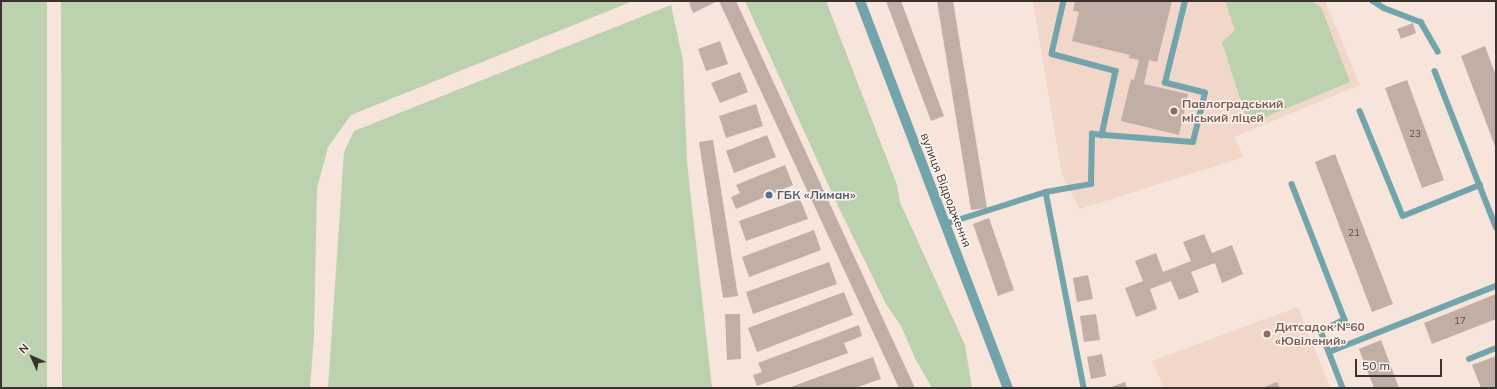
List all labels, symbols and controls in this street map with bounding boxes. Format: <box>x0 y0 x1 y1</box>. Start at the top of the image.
place label: Павлоградський міський ліцей <box>1182 97 1283 125</box>
marker: Павлоградський міський ліцей <box>1169 106 1179 116</box>
house number: 23 <box>1409 128 1421 140</box>
street label: вулиця Відродження <box>918 131 974 249</box>
place label: ГБК «Лиман» <box>777 188 856 202</box>
marker: ГБК «Лиман» <box>764 190 774 200</box>
house number: 21 <box>1348 227 1360 239</box>
house number: 17 <box>1454 315 1466 327</box>
place label: Дитсадок №60 «Ювілений» <box>1275 320 1365 348</box>
marker: Дитсадок №60 «Ювілений» <box>1262 329 1272 339</box>
north arrow <box>12 337 52 377</box>
text: N <box>16 341 31 356</box>
scale bar <box>1357 351 1444 377</box>
text: 50 m <box>1362 358 1390 373</box>

